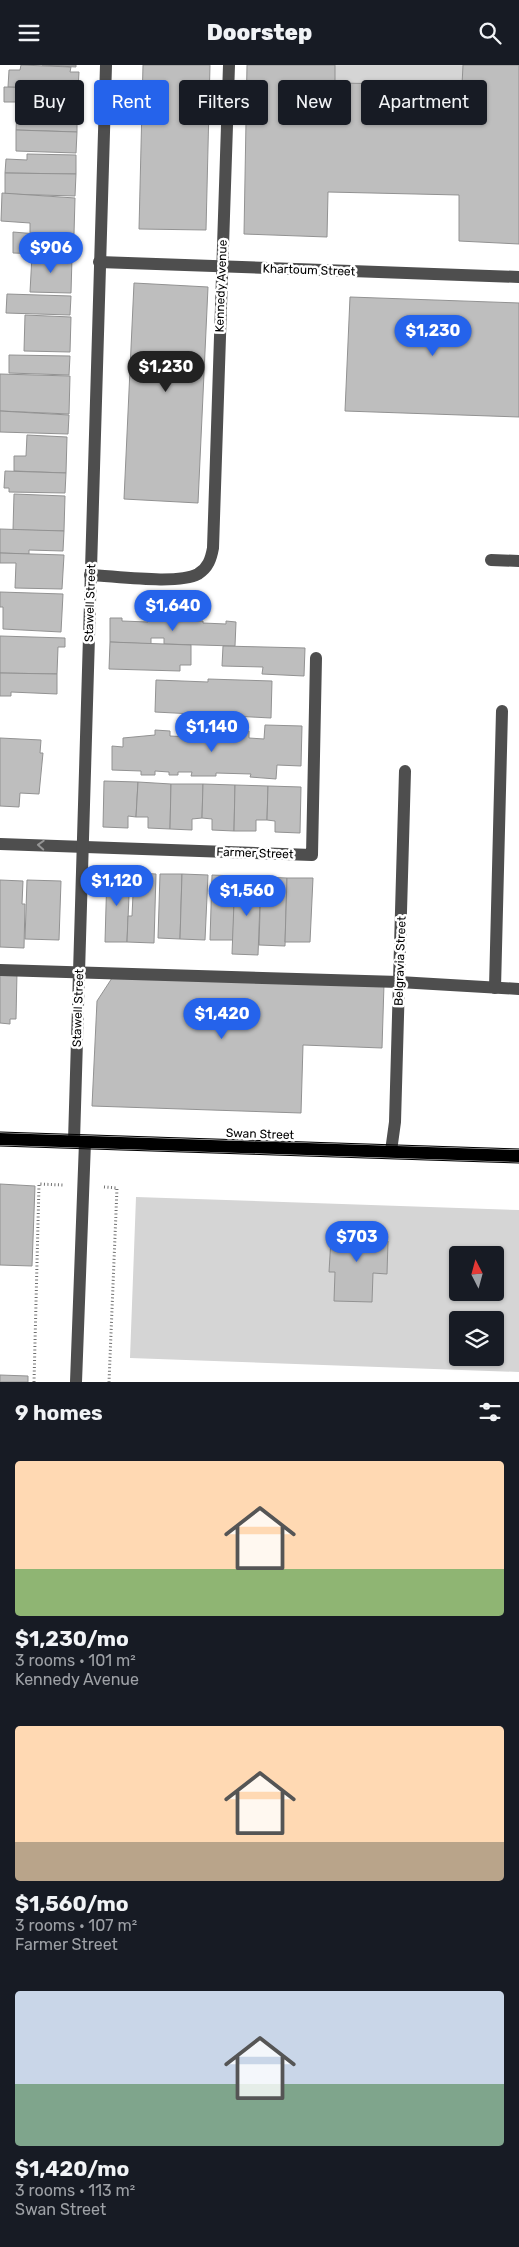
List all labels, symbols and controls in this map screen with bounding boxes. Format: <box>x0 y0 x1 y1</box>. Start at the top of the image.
icon: menu <box>15 19 43 47</box>
text: Doorstep <box>207 19 312 46</box>
icon: search <box>476 19 504 47</box>
chip: Buy <box>15 80 84 125</box>
chip: Rent <box>94 80 169 125</box>
chip: Filters <box>179 80 268 125</box>
chip: New <box>278 80 351 125</box>
chip: Apartment <box>361 80 487 125</box>
pin: $906 <box>21 231 81 274</box>
text: $906 <box>30 238 72 257</box>
street label: Kennedy Avenue <box>212 239 230 333</box>
street label: Khartoum Street <box>262 261 356 279</box>
pin: $1,230 <box>392 315 474 357</box>
text: $1,230 <box>406 321 460 340</box>
pin: $1,230 <box>125 351 207 393</box>
text: $1,230 <box>139 357 193 376</box>
street label: Stawell Street <box>82 563 98 642</box>
pin: $1,640 <box>132 589 214 632</box>
text: $1,640 <box>145 596 201 615</box>
pin: $1,140 <box>171 711 253 753</box>
text: $1,140 <box>186 717 238 736</box>
one-way arrow <box>37 840 45 851</box>
street label: Farmer Street <box>216 845 294 861</box>
pin: $1,120 <box>76 865 158 907</box>
text: $1,120 <box>91 871 143 890</box>
pin: $1,560 <box>206 875 288 917</box>
text: $1,560 <box>220 881 274 900</box>
street label: Belgravia Street <box>391 916 409 1006</box>
street label: Stawell Street <box>70 968 86 1047</box>
pin: $1,420 <box>181 997 263 1040</box>
text: $1,420 <box>194 1004 250 1023</box>
street label: Swan Street <box>226 1126 295 1142</box>
pin: $703 <box>327 1221 387 1263</box>
text: $703 <box>336 1227 378 1246</box>
north arrow <box>449 1246 504 1301</box>
map controls <box>449 1246 504 1366</box>
button: layers <box>449 1311 504 1366</box>
icon: filters <box>476 1398 504 1426</box>
text: 9 homes <box>15 1400 103 1425</box>
icon: home <box>215 1493 305 1583</box>
text: $1,230/mo <box>15 1626 129 1651</box>
text: 3 rooms · 101 m² <box>15 1651 136 1670</box>
text: Kennedy Avenue <box>15 1670 139 1689</box>
icon: home <box>215 1758 305 1848</box>
text: $1,560/mo <box>15 1891 129 1916</box>
text: 3 rooms · 107 m² <box>15 1916 137 1935</box>
text: Farmer Street <box>15 1935 118 1954</box>
icon: home <box>215 2023 305 2113</box>
text: $1,420/mo <box>15 2156 129 2181</box>
text: 3 rooms · 113 m² <box>15 2181 135 2200</box>
text: Swan Street <box>15 2200 106 2219</box>

